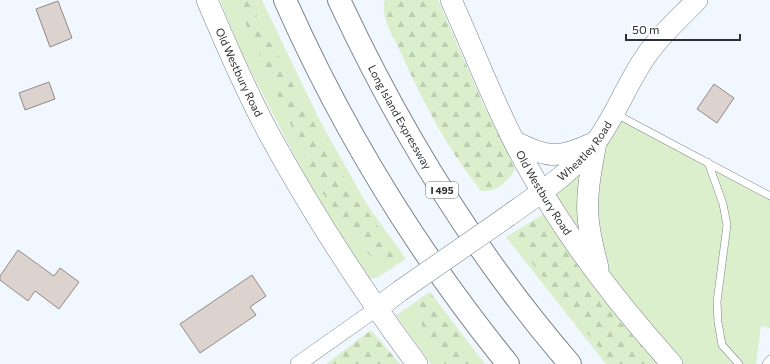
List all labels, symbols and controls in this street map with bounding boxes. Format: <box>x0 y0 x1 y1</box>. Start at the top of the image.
scale bar <box>626 16 740 42</box>
text: 50 m <box>632 22 660 36</box>
street label: Old Westbury Road <box>214 26 266 119</box>
street label: Long Island Expressway <box>366 63 435 172</box>
street label: Wheatley Road <box>554 119 614 183</box>
street label: Old Westbury Road <box>514 148 575 237</box>
road number: I 495 <box>426 182 458 198</box>

